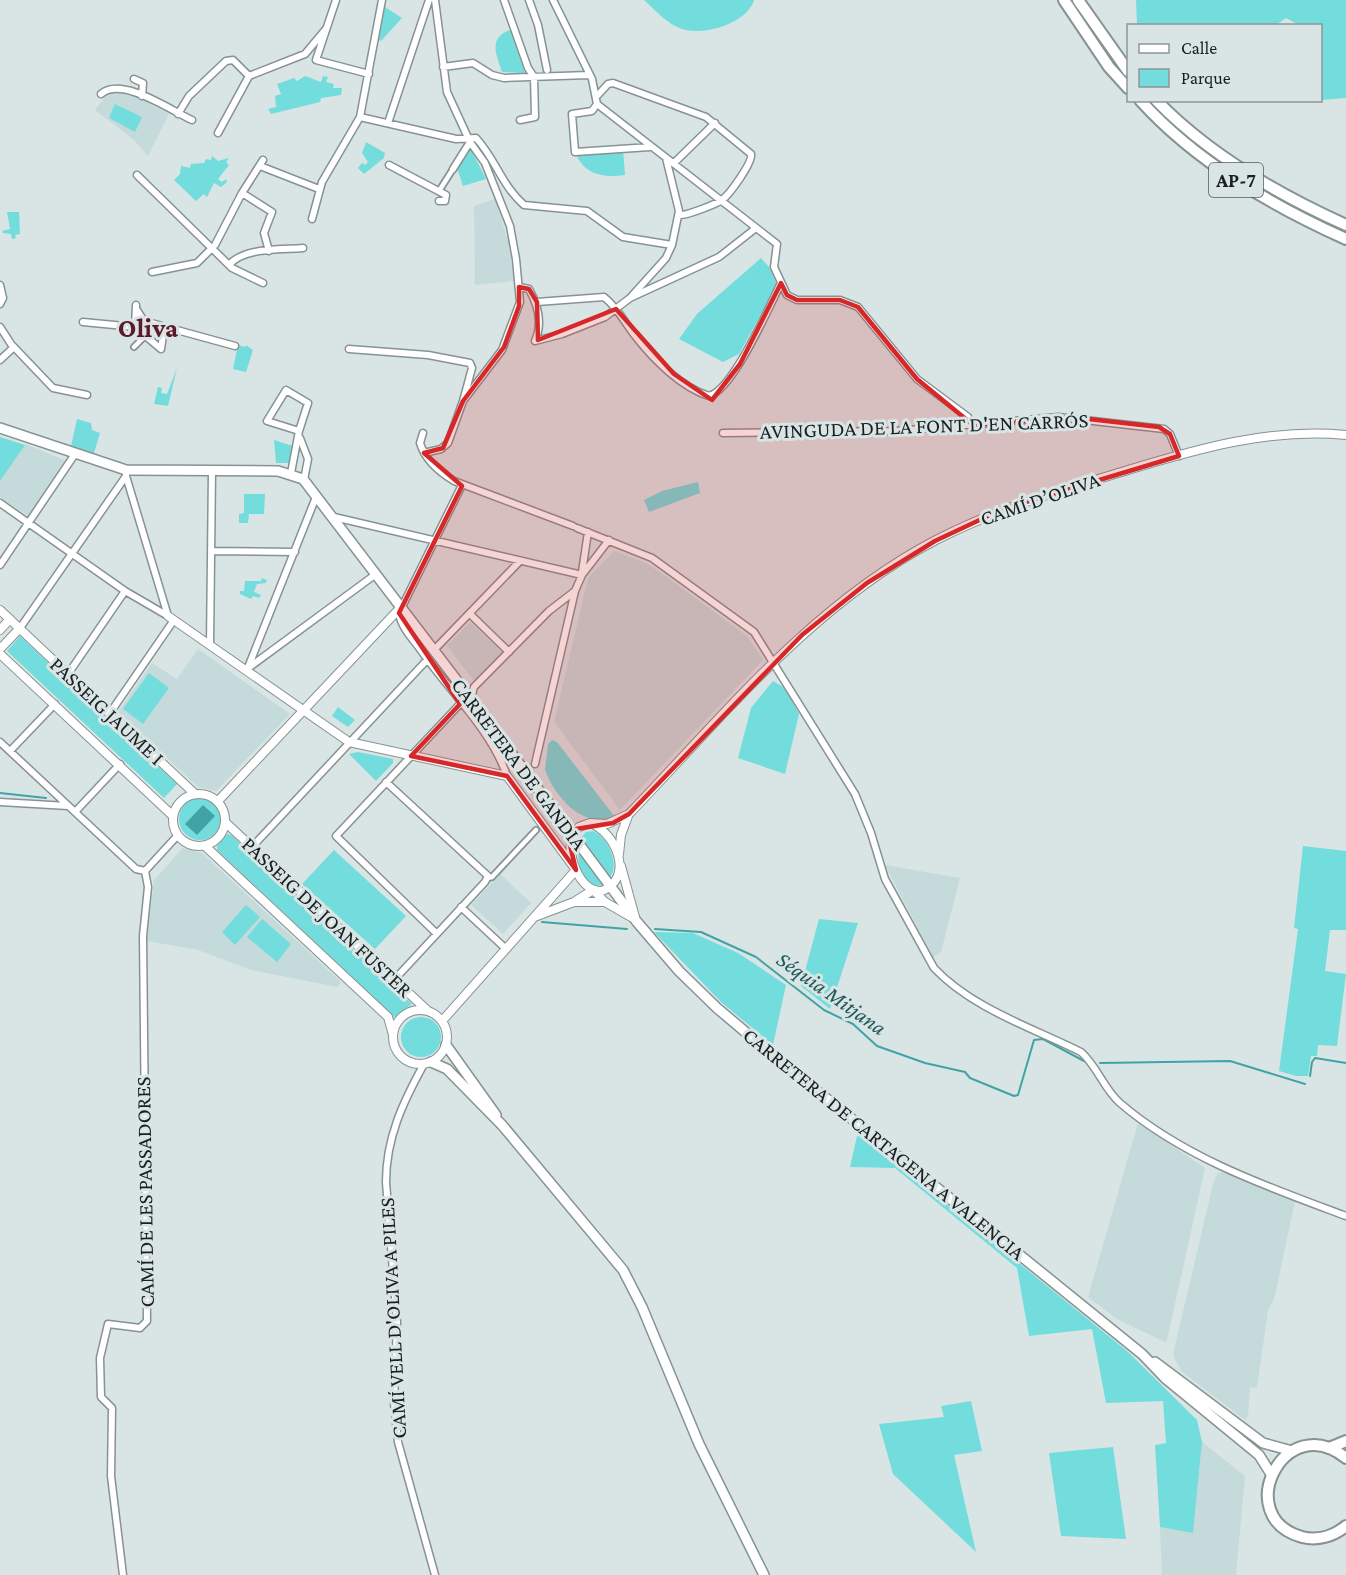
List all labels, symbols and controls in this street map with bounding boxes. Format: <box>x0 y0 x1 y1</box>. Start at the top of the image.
legend <box>1127 24 1322 102</box>
text: Calle <box>1181 38 1217 58</box>
text: Parque <box>1181 68 1231 88</box>
road number: AP-7 <box>1209 163 1263 197</box>
district label: Oliva <box>118 313 178 343</box>
street label: AVINGUDA DE LA FONT D'EN CARRÓS <box>759 408 1089 444</box>
street label: CAMÍ D’OLIVA <box>977 467 1103 531</box>
street label: PASSEIG JAUME I <box>45 652 169 770</box>
street label: CARRETERA DE GANDIA <box>446 673 592 855</box>
street label: PASSEIG DE JOAN FUSTER <box>237 832 417 1002</box>
water label: Séquia Mitjana <box>772 946 891 1041</box>
street label: CARRETERA DE CARTAGENA A VALENCIA <box>738 1023 1030 1265</box>
street label: CAMÍ DE LES PASSADORES <box>131 1076 159 1308</box>
street label: CAMÍ VELL D'OLIVA A PILES <box>375 1197 411 1439</box>

